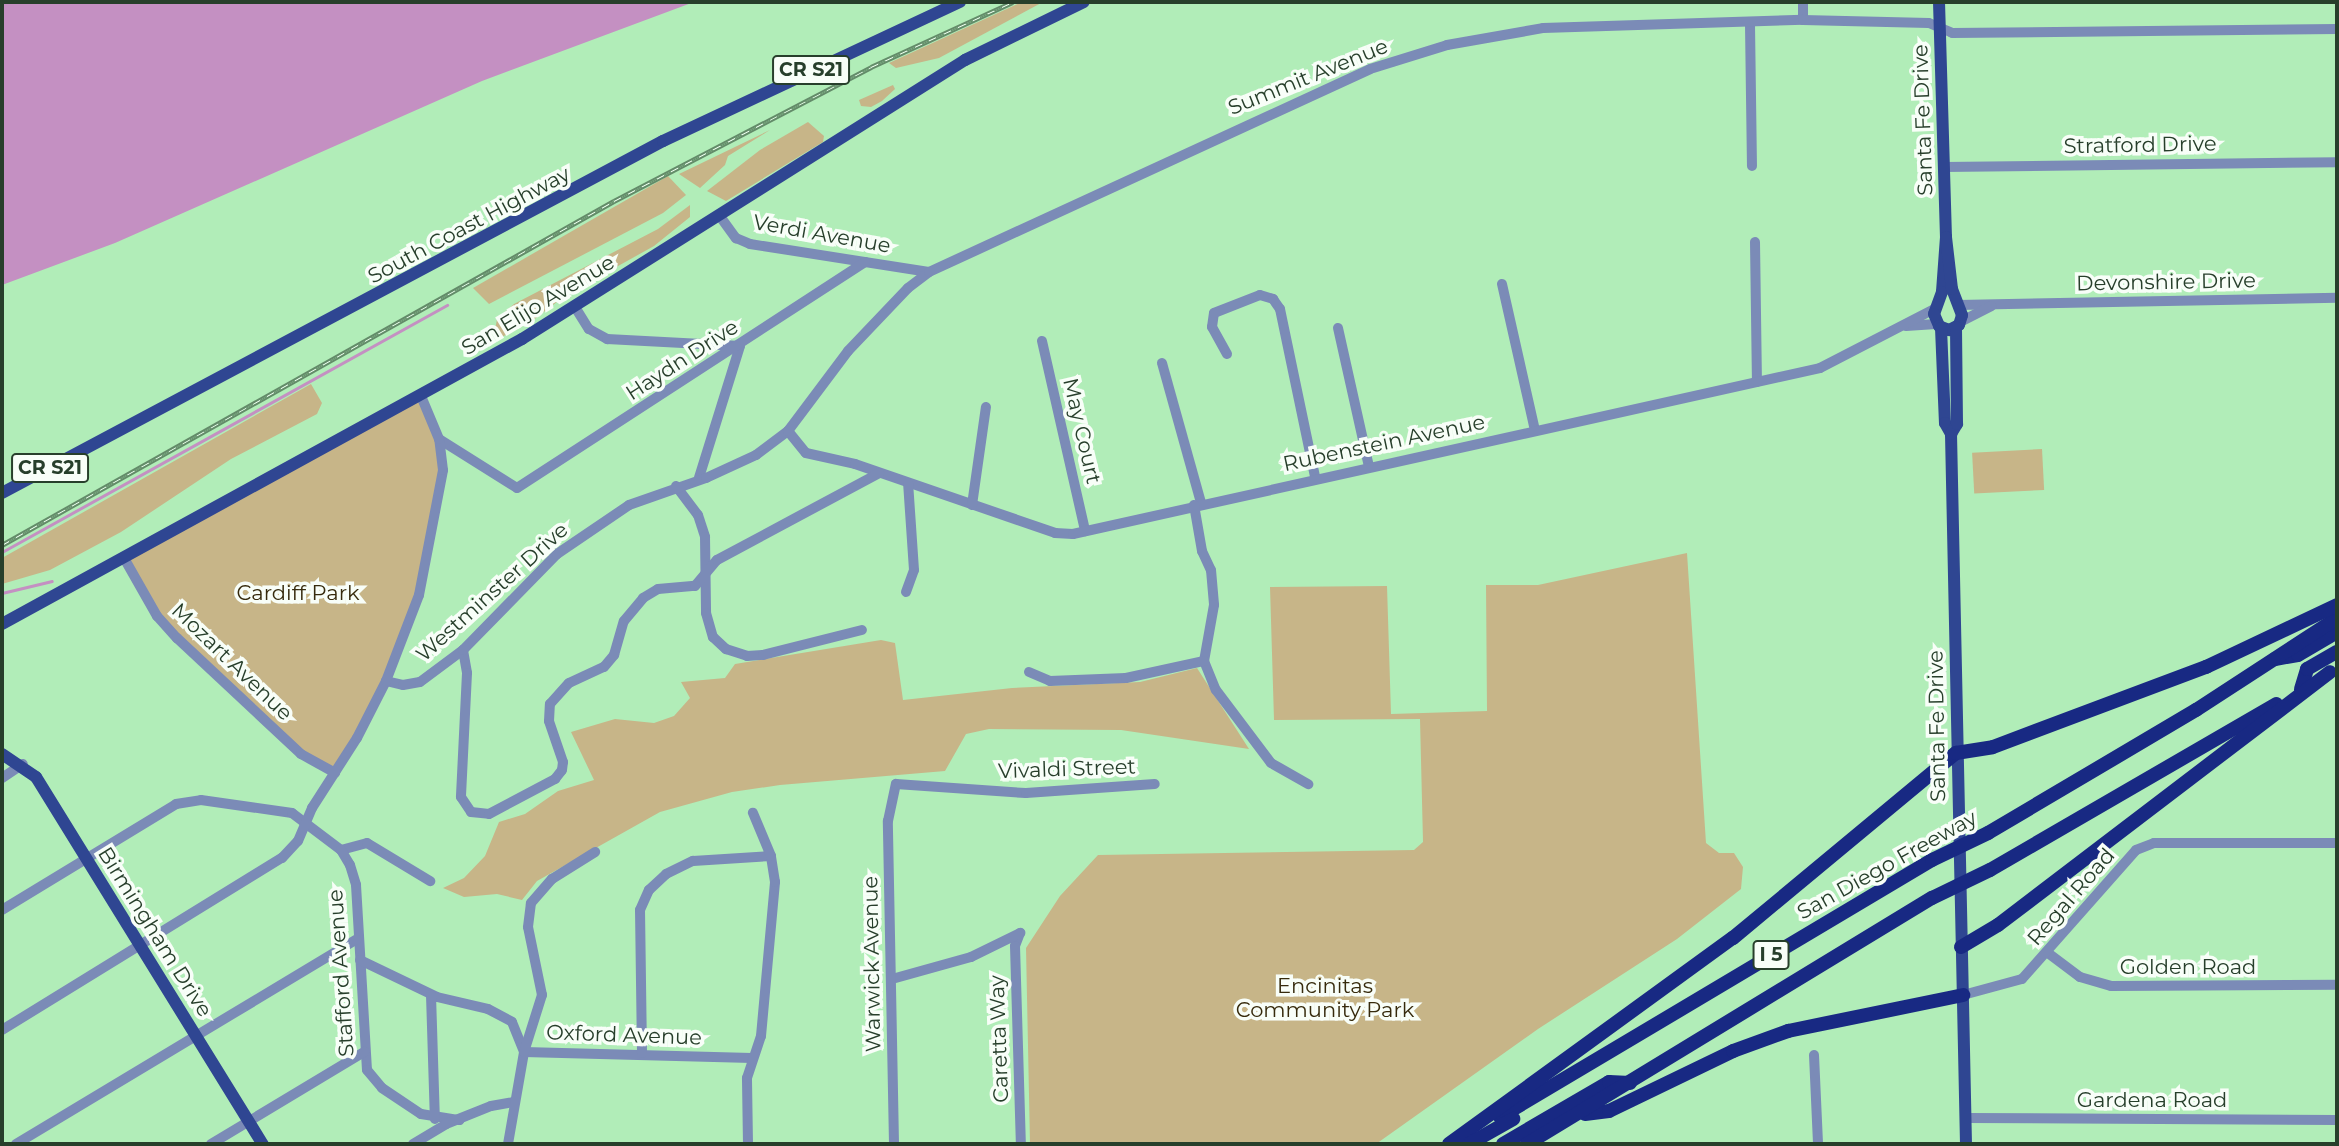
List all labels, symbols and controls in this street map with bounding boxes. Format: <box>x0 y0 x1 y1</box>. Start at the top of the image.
street label: Summit Avenue <box>1224 33 1392 121</box>
street label: Santa Fe Drive <box>1908 44 1938 196</box>
road number: CR S21 <box>771 54 851 86</box>
street label: Stratford Drive <box>2063 131 2217 159</box>
street label: South Coast Highway <box>364 161 574 289</box>
street label: Verdi Avenue <box>751 210 893 258</box>
street label: San Elijo Avenue <box>457 249 619 361</box>
street label: Devonshire Drive <box>2076 268 2256 296</box>
street label: Haydn Drive <box>621 314 743 406</box>
street label: May Court <box>1058 376 1106 486</box>
street label: Rubenstein Avenue <box>1281 409 1487 477</box>
road number: CR S21 <box>10 453 90 484</box>
street label: Westminster Drive <box>411 517 573 667</box>
park label: Cardiff Park <box>237 580 359 606</box>
street label: Mozart Avenue <box>166 598 298 726</box>
street label: Santa Fe Drive <box>1923 650 1951 802</box>
street label: Vivaldi Street <box>998 754 1136 784</box>
street label: San Diego Freeway <box>1793 805 1981 925</box>
street label: Birmingham Drive <box>92 842 218 1022</box>
street label: Regal Road <box>2022 843 2120 951</box>
street label: Warwick Avenue <box>858 876 886 1052</box>
street label: Stafford Avenue <box>323 888 359 1058</box>
road number: I 5 <box>1752 939 1790 970</box>
street label: Golden Road <box>2120 954 2256 980</box>
park label: Encinitas Community Park <box>1236 973 1414 1023</box>
street label: Caretta Way <box>984 975 1014 1103</box>
street label: Oxford Avenue <box>546 1020 702 1050</box>
street label: Gardena Road <box>2077 1087 2227 1113</box>

